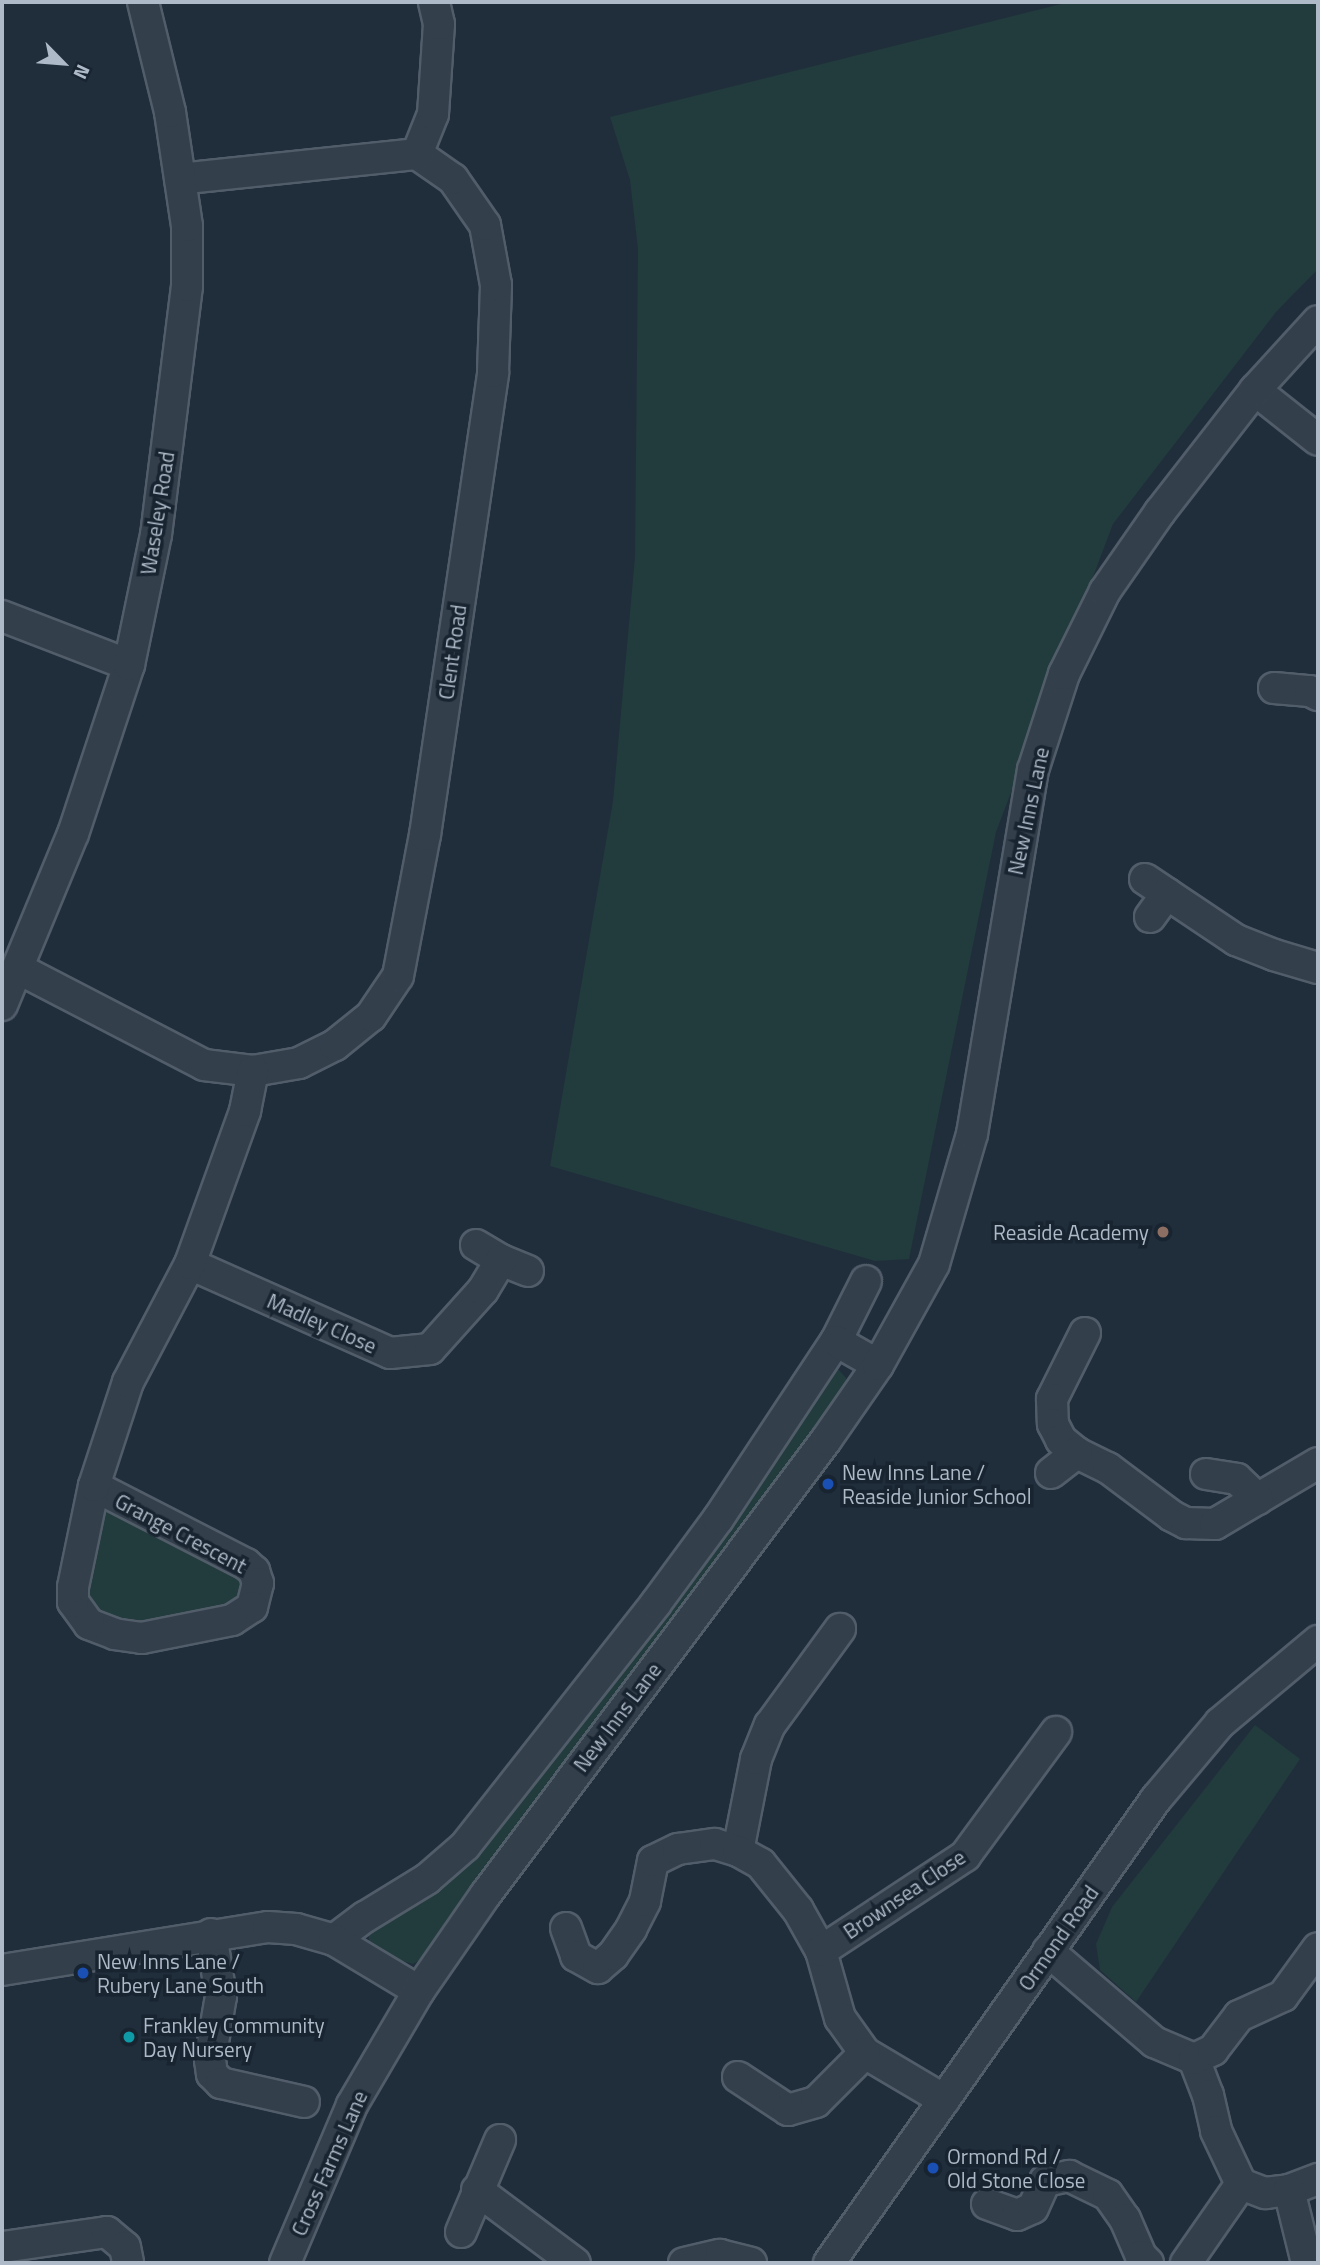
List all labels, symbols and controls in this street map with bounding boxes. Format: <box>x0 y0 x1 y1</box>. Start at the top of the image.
north arrow <box>28 28 98 98</box>
text: N <box>67 60 98 84</box>
street label: Waseley Road <box>135 449 179 577</box>
street label: Clent Road <box>433 603 471 701</box>
street label: New Inns Lane <box>1002 745 1054 877</box>
place label: Reaside Academy <box>993 1219 1149 1245</box>
marker: Reaside Academy <box>1155 1224 1171 1240</box>
street label: Madley Close <box>263 1288 381 1358</box>
place label: New Inns Lane / Reaside Junior School <box>842 1459 1031 1509</box>
marker: New Inns Lane / Reaside Junior School <box>820 1476 836 1492</box>
street label: Grange Crescent <box>111 1488 251 1578</box>
street label: New Inns Lane <box>568 1658 666 1776</box>
street label: Brownsea Close <box>838 1844 970 1944</box>
street label: Ormond Road <box>1013 1881 1103 1995</box>
place label: New Inns Lane / Rubery Lane South <box>97 1948 264 1998</box>
marker: New Inns Lane / Rubery Lane South <box>75 1965 91 1981</box>
place label: Frankley Community Day Nursery <box>143 2012 325 2062</box>
marker: Frankley Community Day Nursery <box>121 2029 137 2045</box>
street label: Cross Farms Lane <box>286 2087 372 2239</box>
place label: Ormond Rd / Old Stone Close <box>947 2143 1085 2193</box>
marker: Ormond Rd / Old Stone Close <box>925 2160 941 2176</box>

